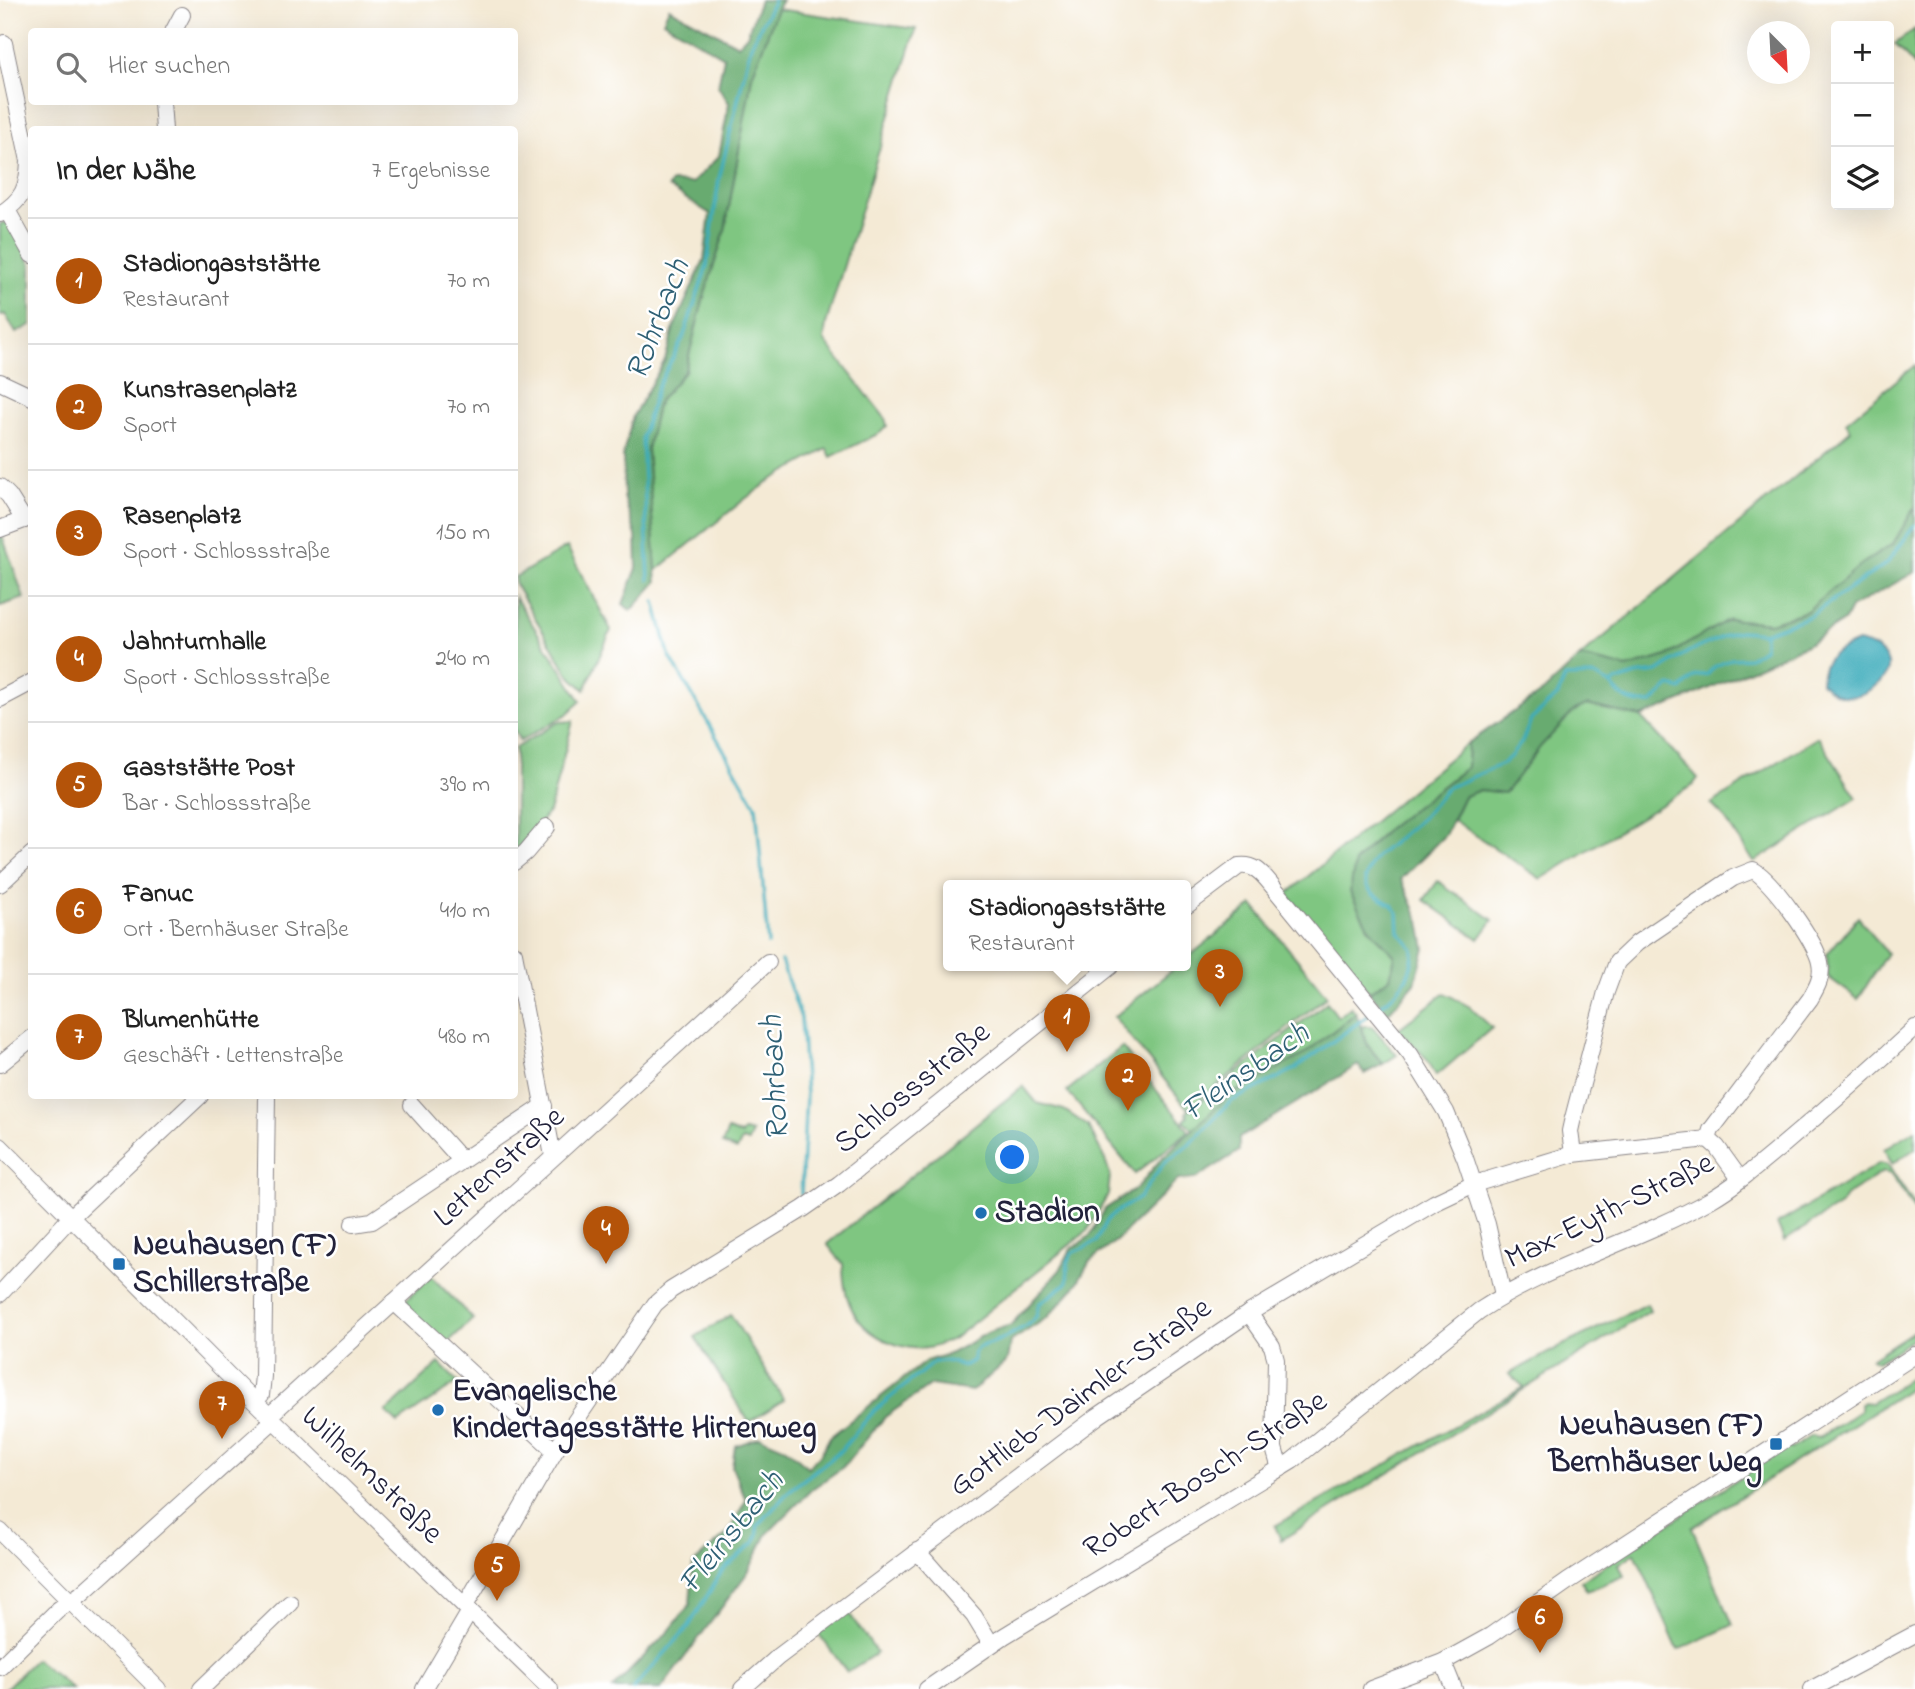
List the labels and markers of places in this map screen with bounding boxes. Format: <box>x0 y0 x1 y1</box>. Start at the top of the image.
pin: 3 <box>1197 949 1243 1007</box>
pin: 1 <box>1044 994 1090 1052</box>
pin: 2 <box>1105 1053 1151 1111</box>
place label: Stadion <box>995 1190 1100 1237</box>
marker: Stadion <box>973 1205 989 1221</box>
pin: 4 <box>583 1206 629 1264</box>
place label: Neuhausen (F) Schillerstraße <box>133 1223 337 1307</box>
marker: Neuhausen (F) Schillerstraße <box>111 1256 127 1272</box>
place label: Evangelische Kindertagesstätte Hirtenweg <box>452 1369 816 1454</box>
pin: 7 <box>199 1381 245 1439</box>
marker: Evangelische Kindertagesstätte Hirtenweg <box>430 1402 446 1418</box>
place label: Neuhausen (F) Bernhäuser Weg <box>1547 1403 1763 1488</box>
marker: Neuhausen (F) Bernhäuser Weg <box>1768 1436 1784 1452</box>
pin: 5 <box>474 1543 520 1601</box>
pin: 6 <box>1517 1595 1563 1653</box>

